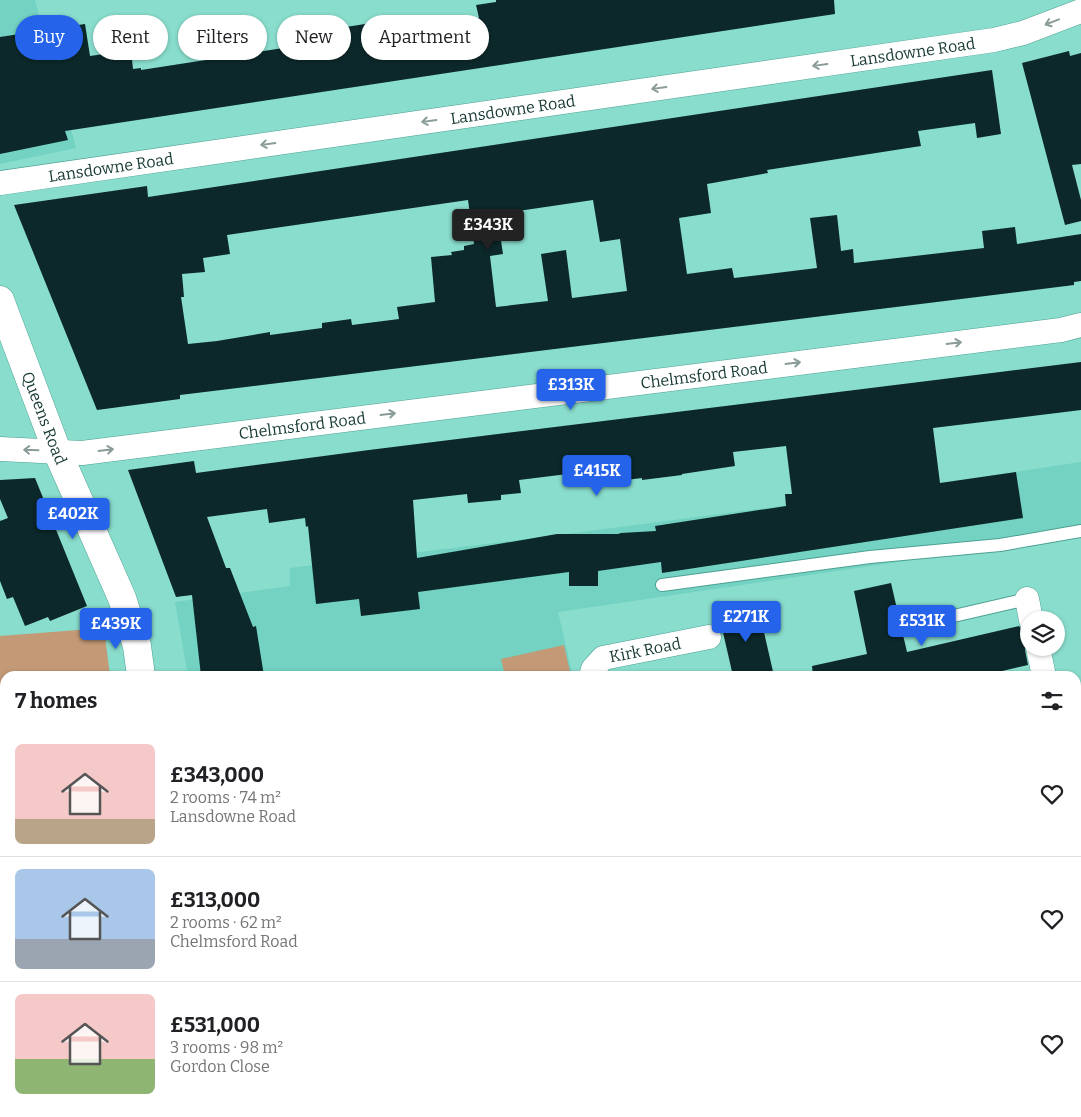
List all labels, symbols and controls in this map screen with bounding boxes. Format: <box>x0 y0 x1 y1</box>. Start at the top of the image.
chip: Buy <box>15 15 83 60</box>
chip: Rent <box>93 15 168 60</box>
chip: Filters <box>178 15 267 60</box>
chip: New <box>277 15 351 60</box>
chip: Apartment <box>361 15 489 60</box>
one-way arrow <box>1045 18 1060 27</box>
street label: Lansdowne Road <box>849 34 977 71</box>
one-way arrow <box>812 60 828 70</box>
one-way arrow <box>651 84 667 94</box>
street label: Lansdowne Road <box>449 91 577 128</box>
one-way arrow <box>421 117 437 127</box>
one-way arrow <box>260 139 276 149</box>
street label: Lansdowne Road <box>47 149 175 186</box>
pin: £343K <box>453 208 523 251</box>
text: £343K <box>463 215 513 234</box>
one-way arrow <box>946 338 962 348</box>
street label: Chelmsford Road <box>639 358 769 393</box>
one-way arrow <box>784 358 800 368</box>
pin: £313K <box>536 368 606 411</box>
street label: Queens Road <box>18 369 71 468</box>
text: £313K <box>548 375 594 394</box>
street label: Chelmsford Road <box>238 408 367 443</box>
one-way arrow <box>380 409 396 419</box>
one-way arrow <box>97 445 113 455</box>
one-way arrow <box>23 446 39 455</box>
pin: £415K <box>562 454 632 497</box>
text: £415K <box>573 461 621 480</box>
pin: £402K <box>38 498 108 540</box>
text: £402K <box>48 504 98 523</box>
pin: £271K <box>711 600 781 643</box>
pin: £531K <box>887 604 957 647</box>
text: £271K <box>723 607 769 626</box>
pin: £439K <box>81 608 151 650</box>
text: £531K <box>899 611 945 630</box>
map controls <box>1020 611 1065 656</box>
button: layers <box>1020 611 1065 656</box>
text: £439K <box>91 614 141 633</box>
street label: Kirk Road <box>608 634 683 667</box>
icon: filters <box>1038 687 1066 715</box>
text: 7 homes <box>15 688 97 714</box>
text: £343,000 <box>170 762 264 788</box>
icon: home <box>55 764 115 824</box>
icon: heart <box>1038 780 1066 808</box>
text: 2 rooms · 74 m² <box>170 788 281 807</box>
text: Lansdowne Road <box>170 807 296 826</box>
text: £313,000 <box>170 887 260 913</box>
icon: home <box>55 889 115 949</box>
icon: heart <box>1038 905 1066 933</box>
text: 2 rooms · 62 m² <box>170 913 282 932</box>
text: Chelmsford Road <box>170 932 298 951</box>
text: £531,000 <box>170 1012 260 1038</box>
icon: home <box>55 1014 115 1074</box>
icon: heart <box>1038 1030 1066 1058</box>
text: 3 rooms · 98 m² <box>170 1038 283 1057</box>
text: Gordon Close <box>170 1057 270 1076</box>

